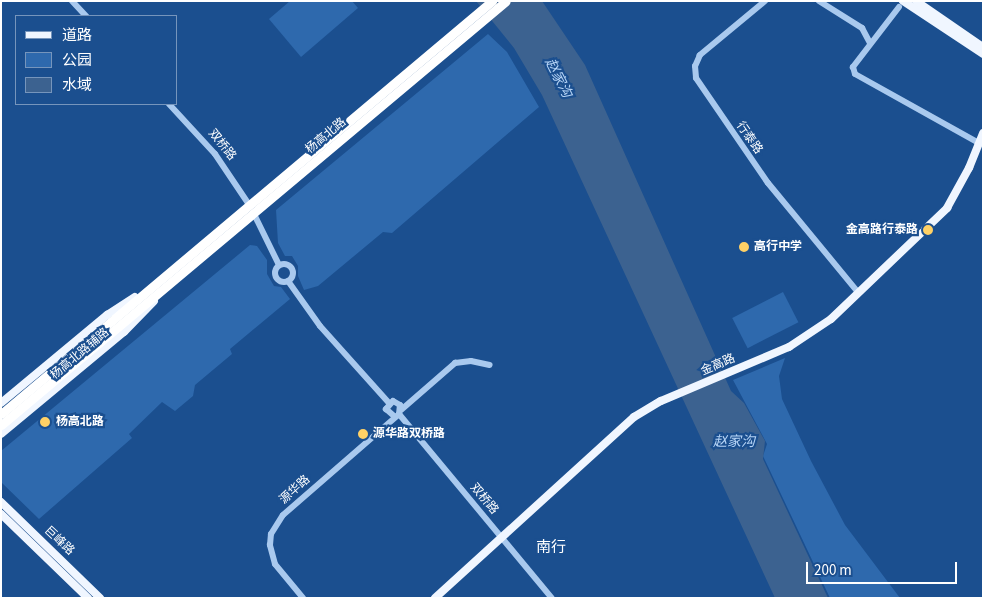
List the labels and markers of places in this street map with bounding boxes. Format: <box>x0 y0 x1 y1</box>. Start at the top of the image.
place label: 金高路行泰路 <box>846 223 918 237</box>
marker: 金高路行泰路 <box>922 224 934 236</box>
place label: 高行中学 <box>754 240 802 254</box>
marker: 高行中学 <box>738 241 750 253</box>
marker: 杨高北路 <box>38 415 52 429</box>
place label: 杨高北路 <box>56 415 104 429</box>
place label: 源华路双桥路 <box>373 427 445 441</box>
marker: 源华路双桥路 <box>357 428 369 440</box>

